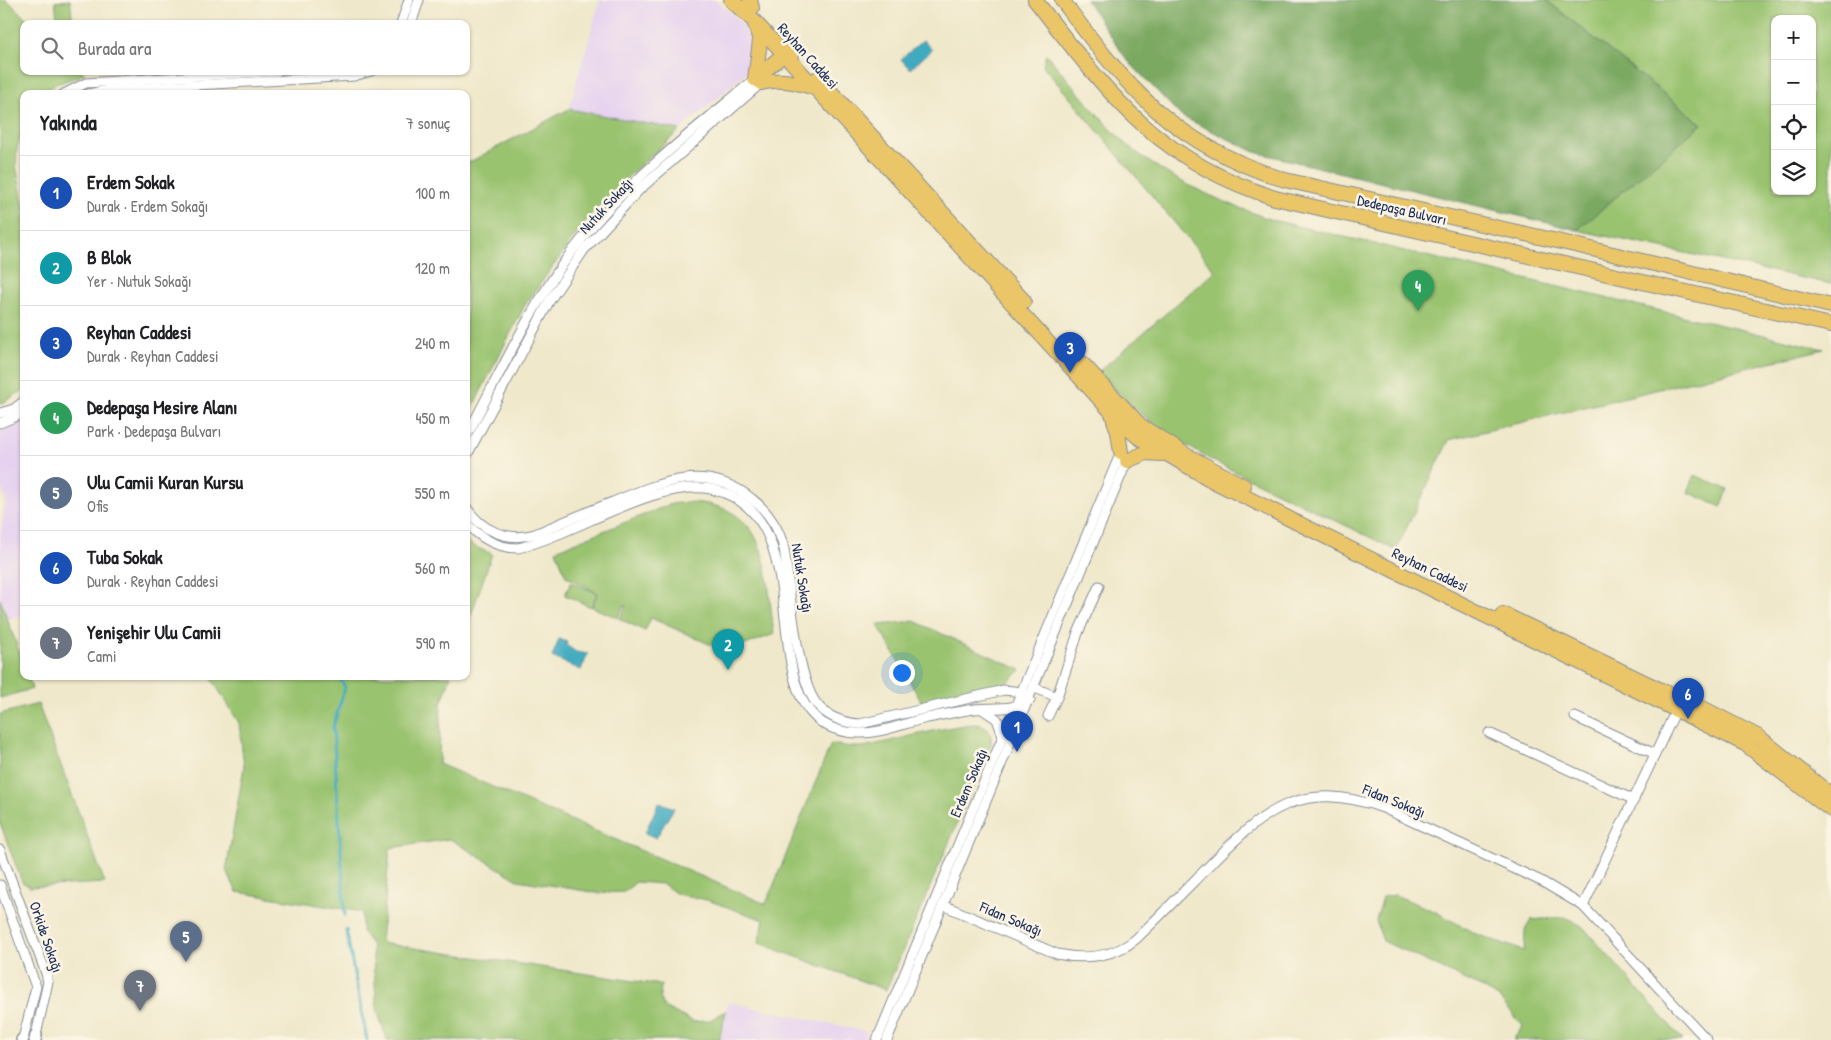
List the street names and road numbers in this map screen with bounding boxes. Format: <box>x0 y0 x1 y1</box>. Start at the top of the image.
street label: Reyhan Caddesi <box>773 18 844 93</box>
street label: Nutuk Sokağı <box>574 173 637 238</box>
street label: Dedepaşa Bulvarı <box>1355 189 1449 230</box>
street label: Nutuk Sokağı <box>787 542 818 614</box>
street label: Reyhan Caddesi <box>1389 542 1472 597</box>
street label: Erdem Sokağı <box>945 745 992 820</box>
street label: Fidan Sokağı <box>1359 778 1429 823</box>
street label: Fidan Sokağı <box>976 896 1046 941</box>
street label: Orkide Sokağı <box>24 898 68 975</box>

